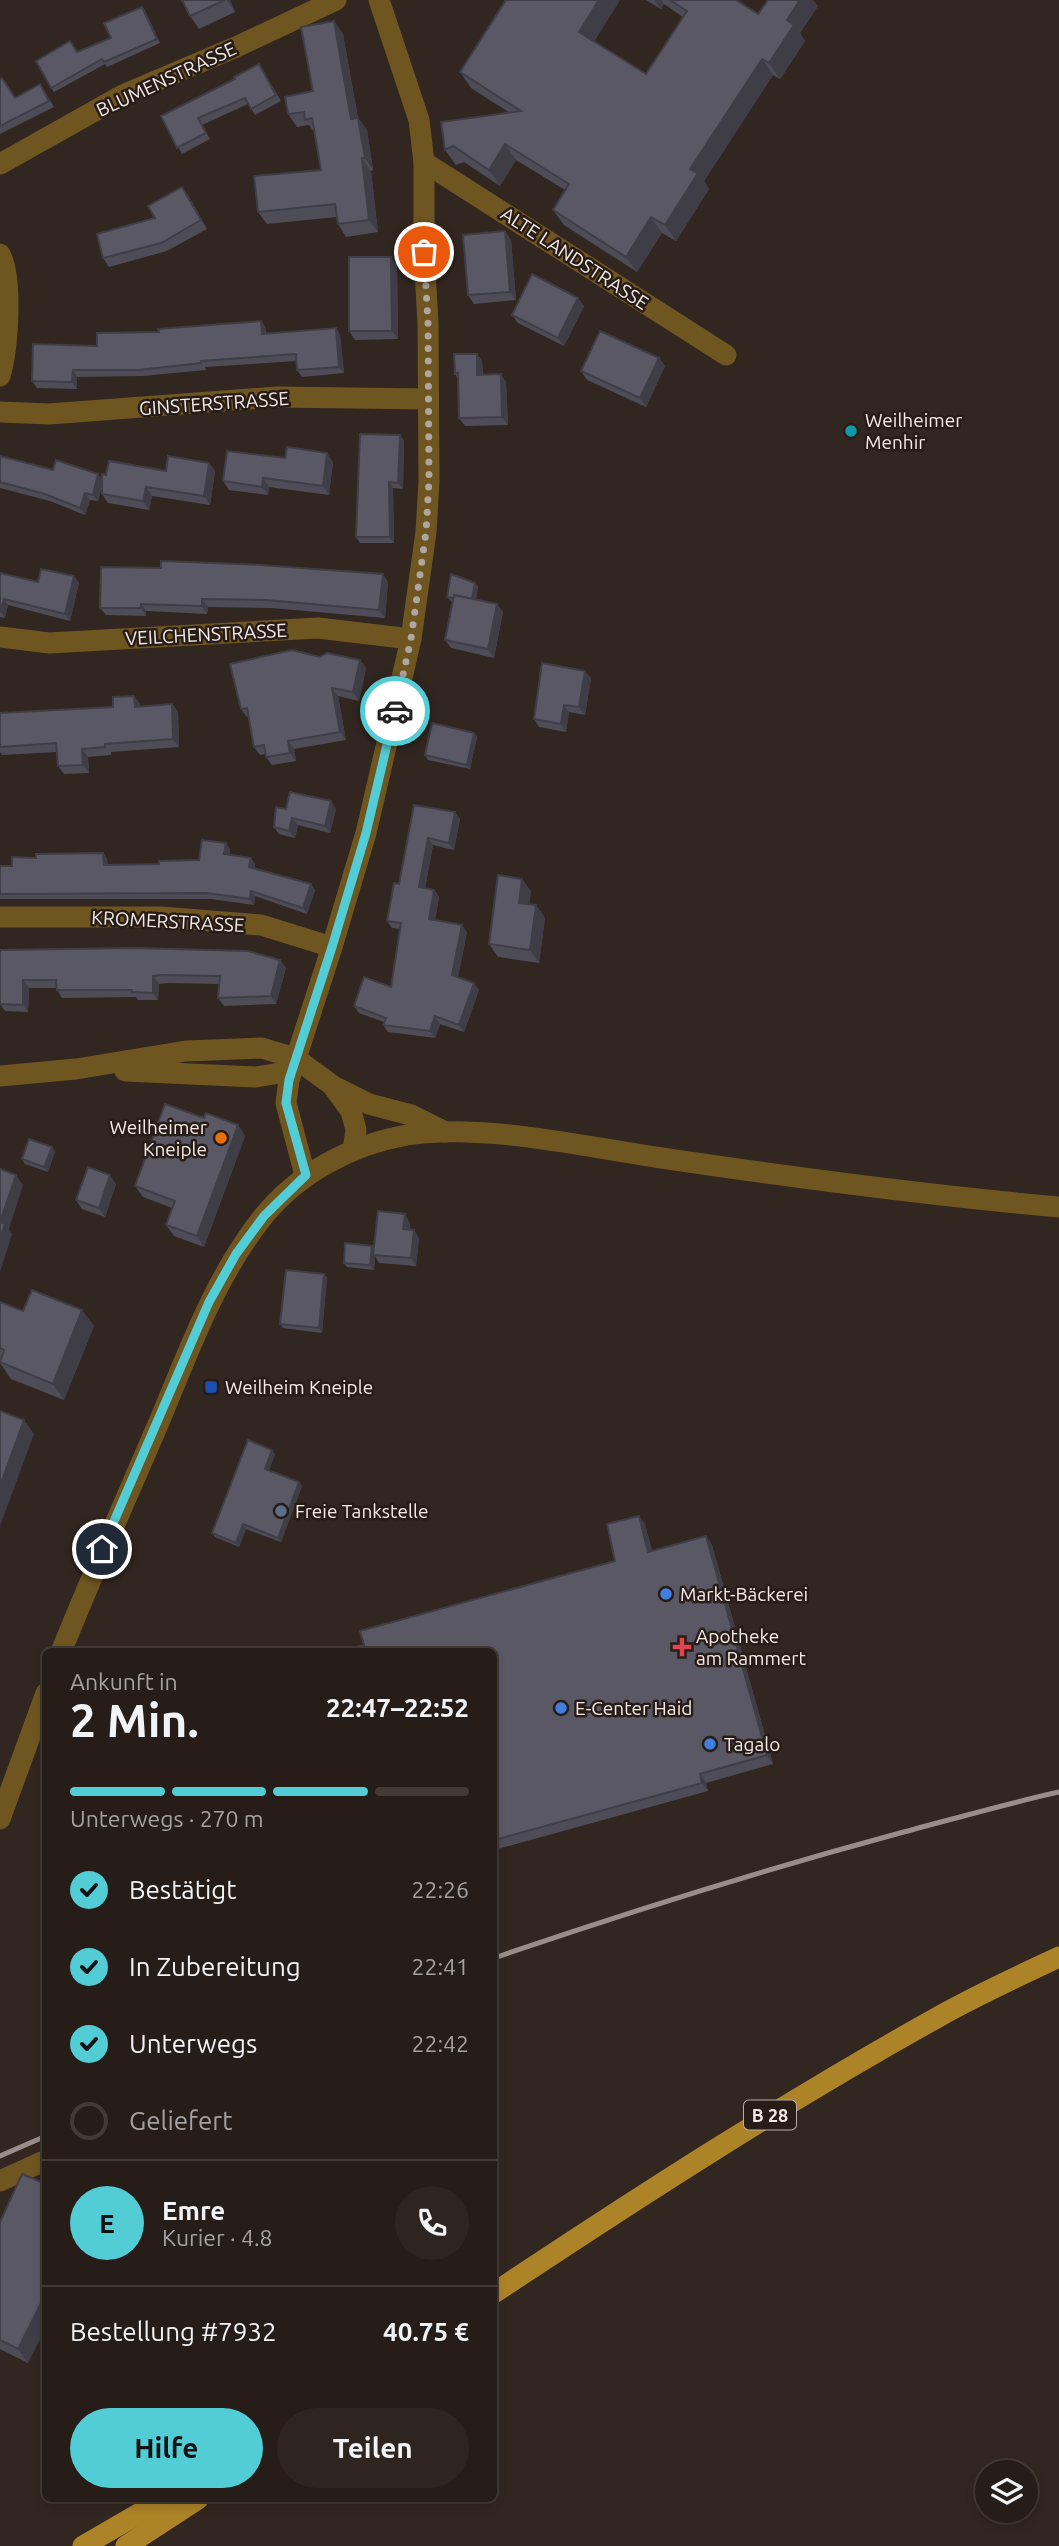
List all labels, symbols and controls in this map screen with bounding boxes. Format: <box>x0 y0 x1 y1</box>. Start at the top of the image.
street label: BLUMENSTRASSE <box>93 37 239 121</box>
street label: ALTE LANDSTRASSE <box>497 202 653 314</box>
pin <box>394 222 454 282</box>
icon: bag <box>405 233 443 271</box>
street label: GINSTERSTRASSE <box>138 387 290 419</box>
place label: Weilheimer Menhir <box>865 409 962 453</box>
marker: Weilheimer Menhir <box>843 423 859 439</box>
street label: VEILCHENSTRASSE <box>125 619 287 649</box>
courier <box>360 676 430 746</box>
icon: car <box>376 692 414 730</box>
street label: KROMERSTRASSE <box>91 906 245 936</box>
place label: Weilheimer Kneiple <box>110 1116 207 1160</box>
marker: Weilheimer Kneiple <box>213 1130 229 1146</box>
place label: Weilheim Kneiple <box>225 1376 373 1398</box>
marker: Weilheim Kneiple <box>203 1379 219 1395</box>
place label: Freie Tankstelle <box>295 1500 428 1522</box>
marker: Freie Tankstelle <box>273 1503 289 1519</box>
pin <box>72 1519 132 1579</box>
icon: home <box>83 1530 121 1568</box>
place label: Markt-Bäckerei <box>680 1583 808 1605</box>
marker: Markt-Bäckerei <box>658 1586 674 1602</box>
place label: Apotheke am Rammert <box>696 1625 807 1669</box>
marker: Apotheke am Rammert <box>674 1639 690 1655</box>
text: Ankunft in <box>70 1669 178 1694</box>
text: 22:47–22:52 <box>326 1693 469 1722</box>
text: 2 Min. <box>70 1694 199 1746</box>
place label: E-Center Haid <box>575 1697 692 1719</box>
marker: E-Center Haid <box>553 1700 569 1716</box>
place label: Tagalo <box>724 1733 780 1755</box>
marker: Tagalo <box>702 1736 718 1752</box>
text: Unterwegs · 270 m <box>70 1806 264 1831</box>
icon: check <box>70 1871 108 1909</box>
text: Bestätigt <box>129 1875 236 1904</box>
text: 22:26 <box>411 1877 469 1902</box>
icon: check <box>70 1948 108 1986</box>
text: In Zubereitung <box>129 1952 301 1981</box>
text: 22:41 <box>411 1954 469 1979</box>
icon: check <box>70 2025 108 2063</box>
text: Unterwegs <box>129 2029 257 2058</box>
text: 22:42 <box>411 2031 469 2056</box>
road number: B 28 <box>744 2101 796 2130</box>
text: Geliefert <box>129 2106 232 2135</box>
button: phone <box>395 2186 469 2260</box>
text: Emre <box>162 2196 225 2225</box>
text: E <box>99 2209 115 2238</box>
text: Kurier · 4.8 <box>162 2225 273 2250</box>
text: Bestellung #7932 <box>70 2317 277 2346</box>
text: 40.75 € <box>383 2317 469 2346</box>
button: Hilfe <box>70 2408 263 2488</box>
button: Teilen <box>277 2408 469 2488</box>
map controls <box>975 2460 1038 2523</box>
button: layers <box>975 2460 1038 2523</box>

